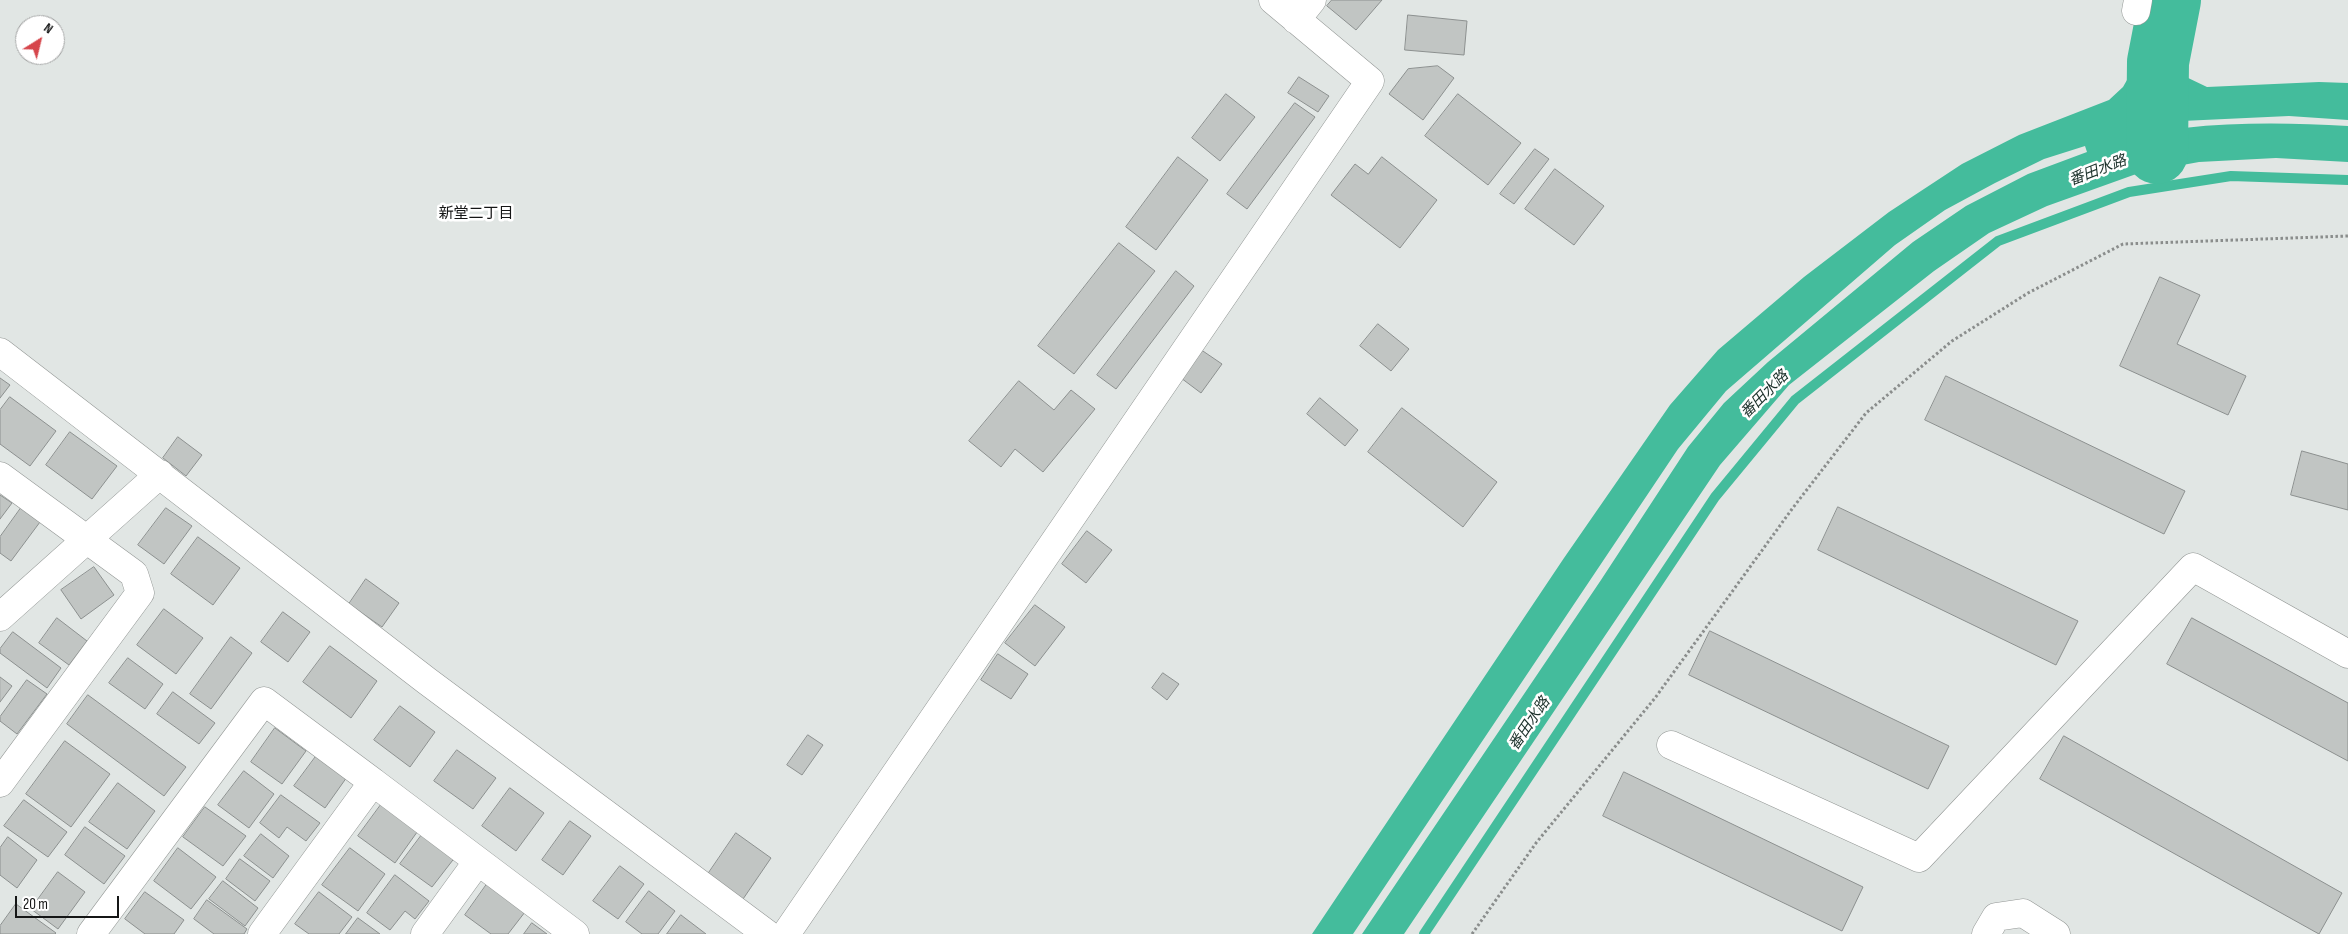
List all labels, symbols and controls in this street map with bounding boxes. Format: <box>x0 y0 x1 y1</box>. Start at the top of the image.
north arrow <box>15 15 65 65</box>
text: N <box>40 19 57 37</box>
water label: 番田水路 <box>2067 152 2129 190</box>
district label: 新堂二丁目 <box>439 205 513 223</box>
water label: 番田水路 <box>1737 367 1793 423</box>
water label: 番田水路 <box>1506 694 1554 754</box>
scale bar <box>18 886 121 918</box>
text: 20 m <box>23 895 48 914</box>

